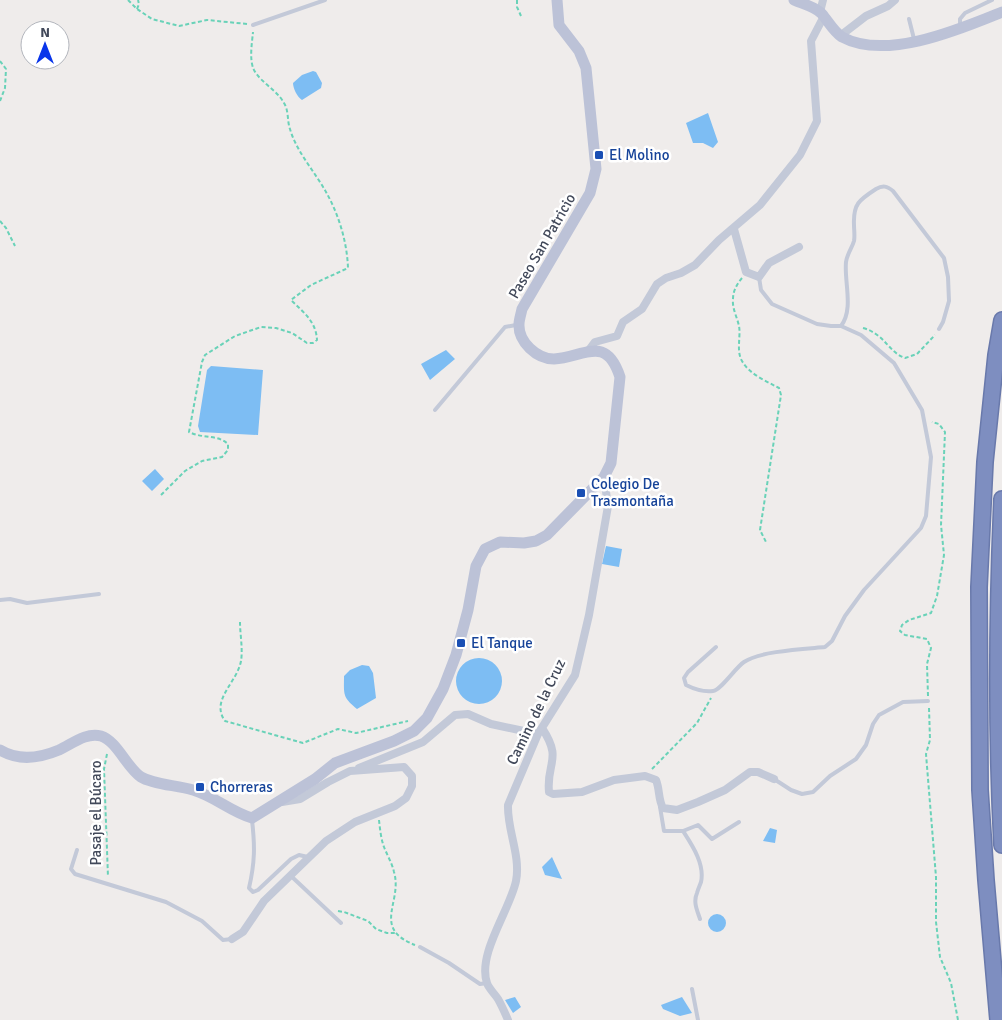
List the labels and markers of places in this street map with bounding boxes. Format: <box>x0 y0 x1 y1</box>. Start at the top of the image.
place label: El Molino <box>609 146 670 164</box>
marker: El Molino <box>593 149 605 161</box>
place label: Colegio De Trasmontaña <box>591 475 674 510</box>
marker: Colegio De Trasmontaña <box>575 487 587 499</box>
place label: El Tanque <box>471 634 533 652</box>
marker: El Tanque <box>455 637 467 649</box>
place label: Chorreras <box>210 778 273 796</box>
marker: Chorreras <box>194 781 206 793</box>

